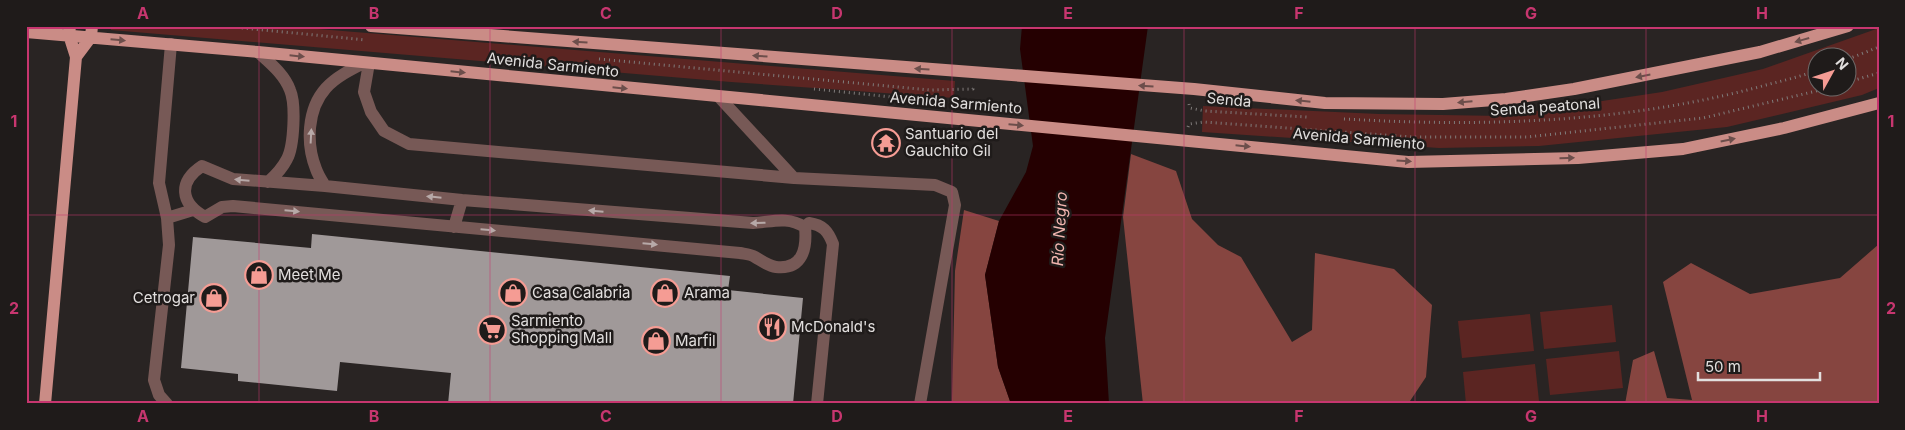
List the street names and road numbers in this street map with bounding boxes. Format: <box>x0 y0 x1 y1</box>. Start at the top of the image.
street label: Avenida Sarmiento <box>486 48 620 81</box>
street label: Avenida Sarmiento <box>889 87 1023 118</box>
street label: Senda <box>1206 88 1252 111</box>
street label: Senda peatonal <box>1489 93 1601 120</box>
street label: Avenida Sarmiento <box>1292 123 1426 154</box>

